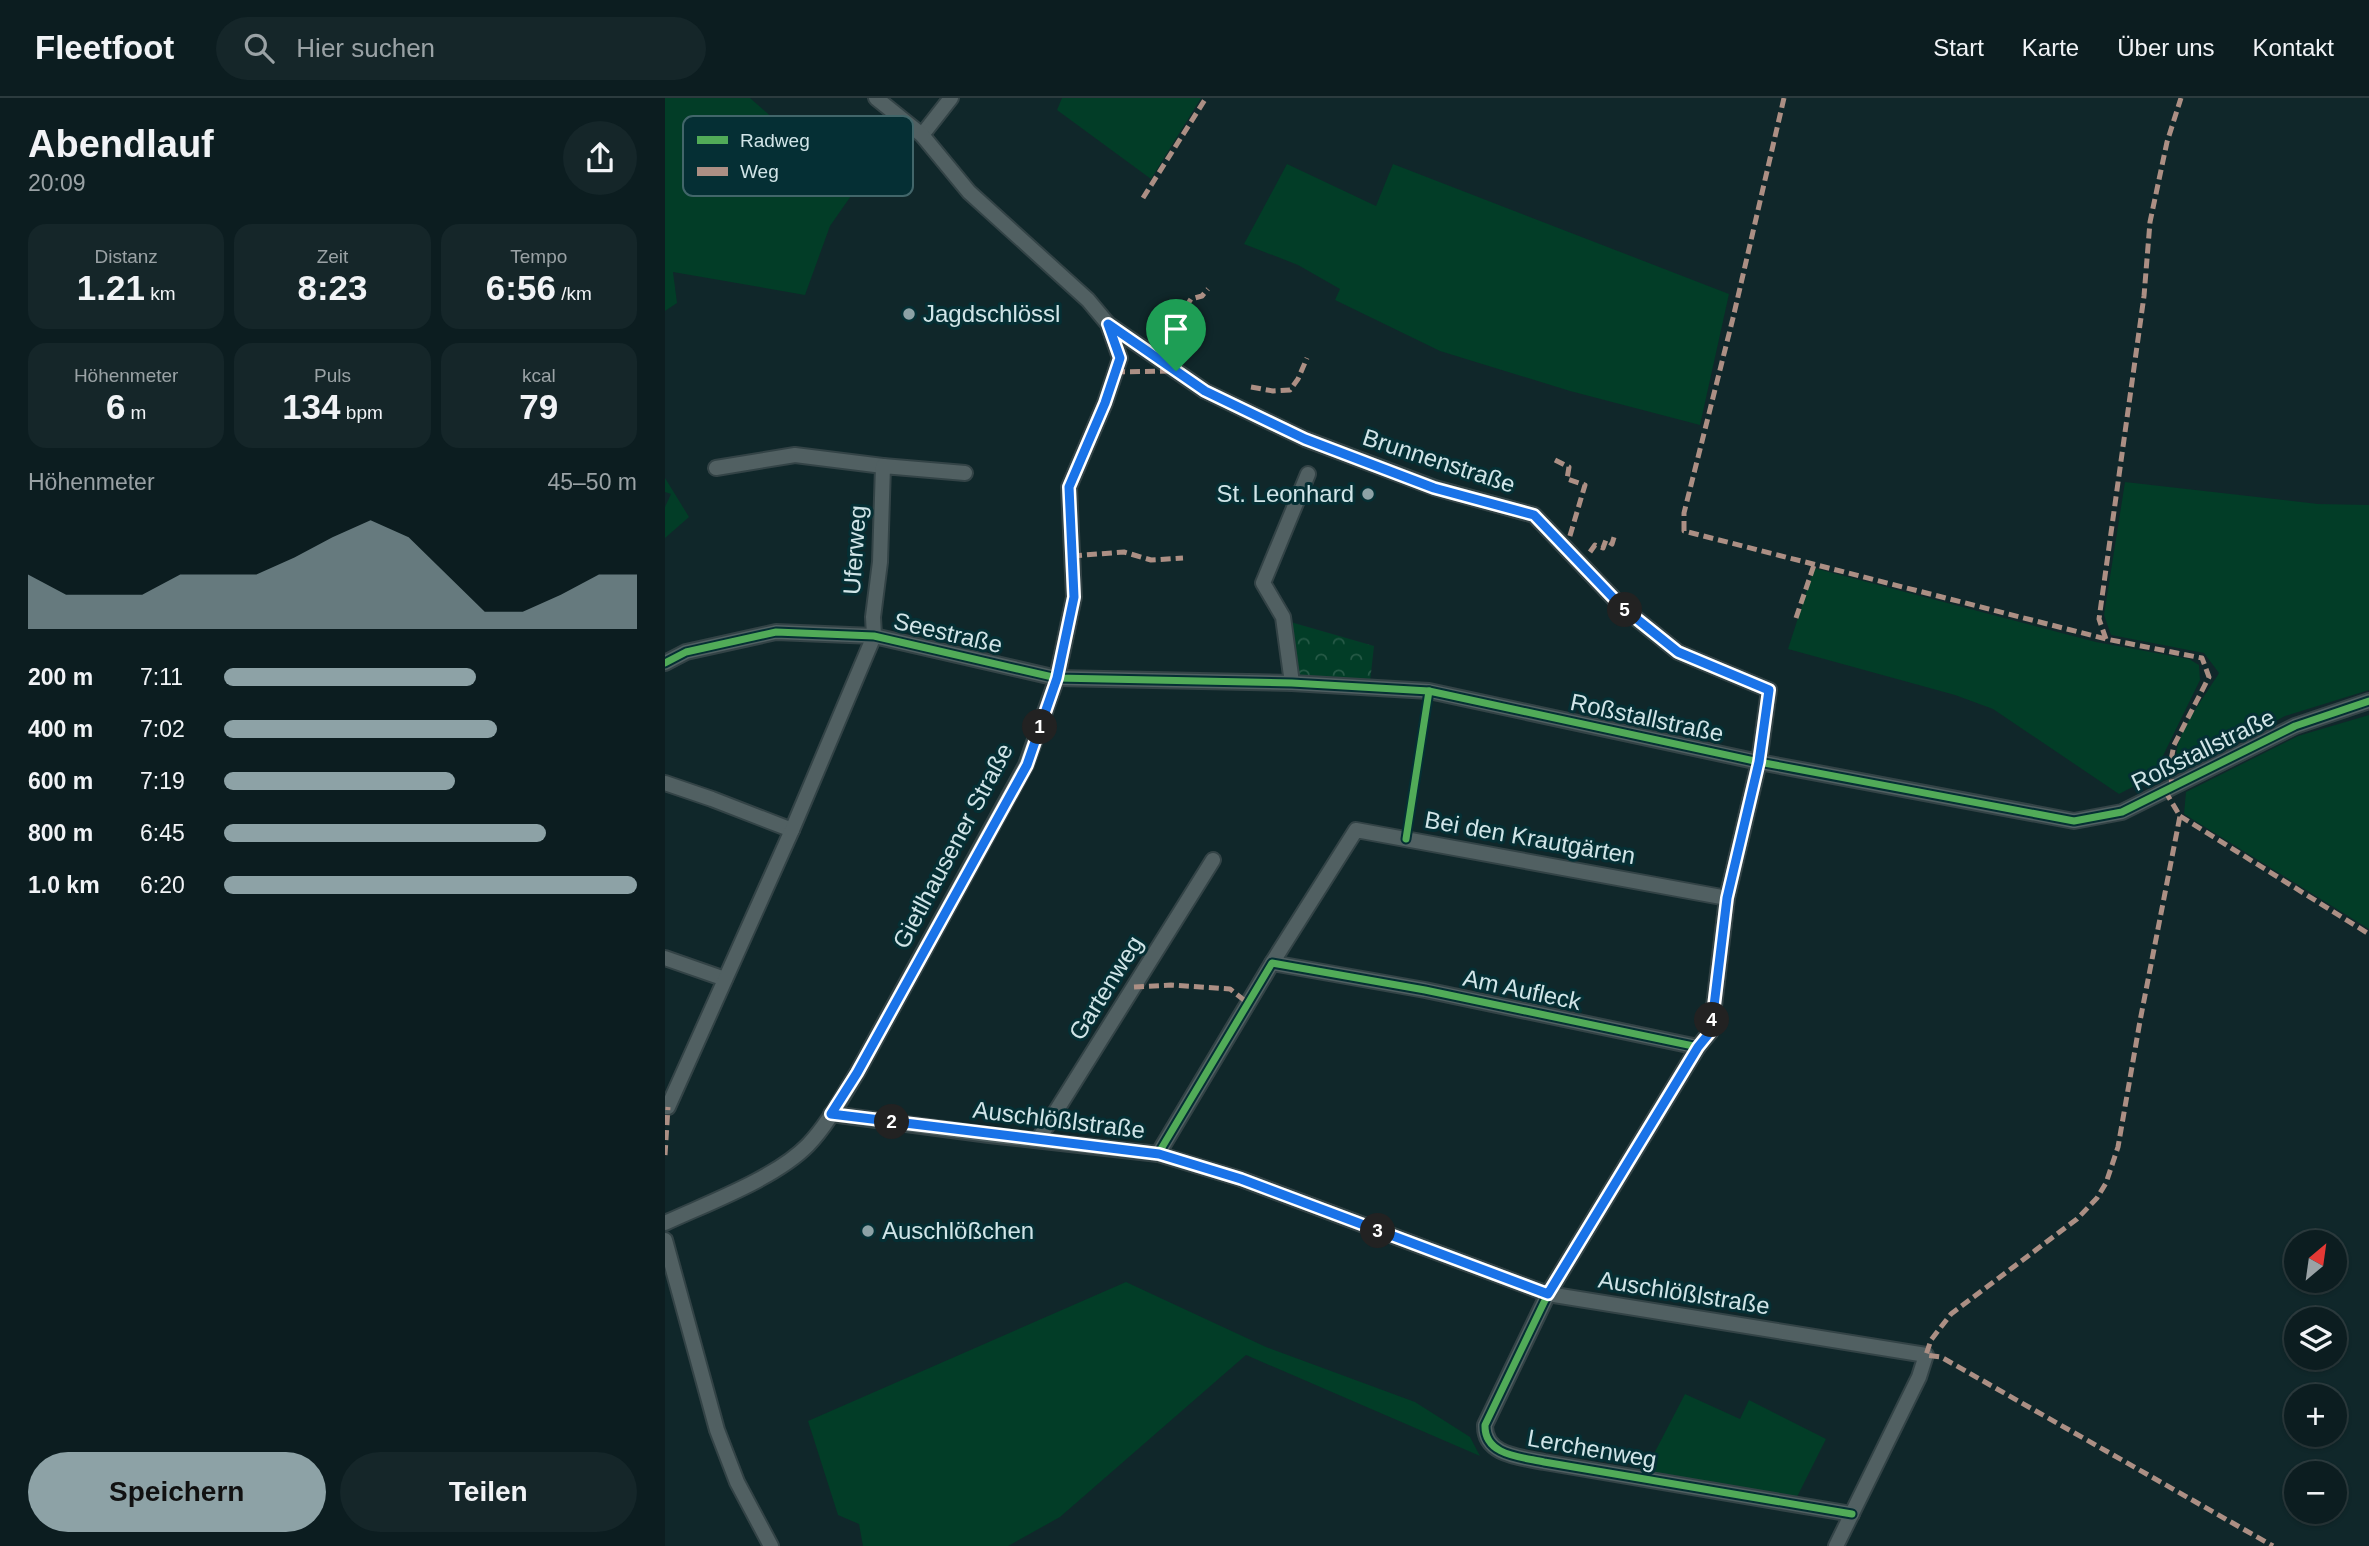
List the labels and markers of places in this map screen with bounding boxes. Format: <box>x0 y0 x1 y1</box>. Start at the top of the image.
pin <box>1146 299 1206 371</box>
place label: Jagdschlössl <box>923 300 1060 327</box>
marker: Jagdschlössl <box>901 306 917 322</box>
place label: St. Leonhard <box>1217 480 1354 507</box>
marker: St. Leonhard <box>1360 486 1376 502</box>
pin: 5 <box>1607 592 1643 628</box>
pin: 1 <box>1023 710 1057 744</box>
pin: 4 <box>1695 1002 1729 1038</box>
pin: 2 <box>875 1104 909 1140</box>
pin: 3 <box>1361 1214 1395 1248</box>
place label: Auschlößchen <box>882 1217 1034 1244</box>
marker: Auschlößchen <box>860 1223 876 1239</box>

